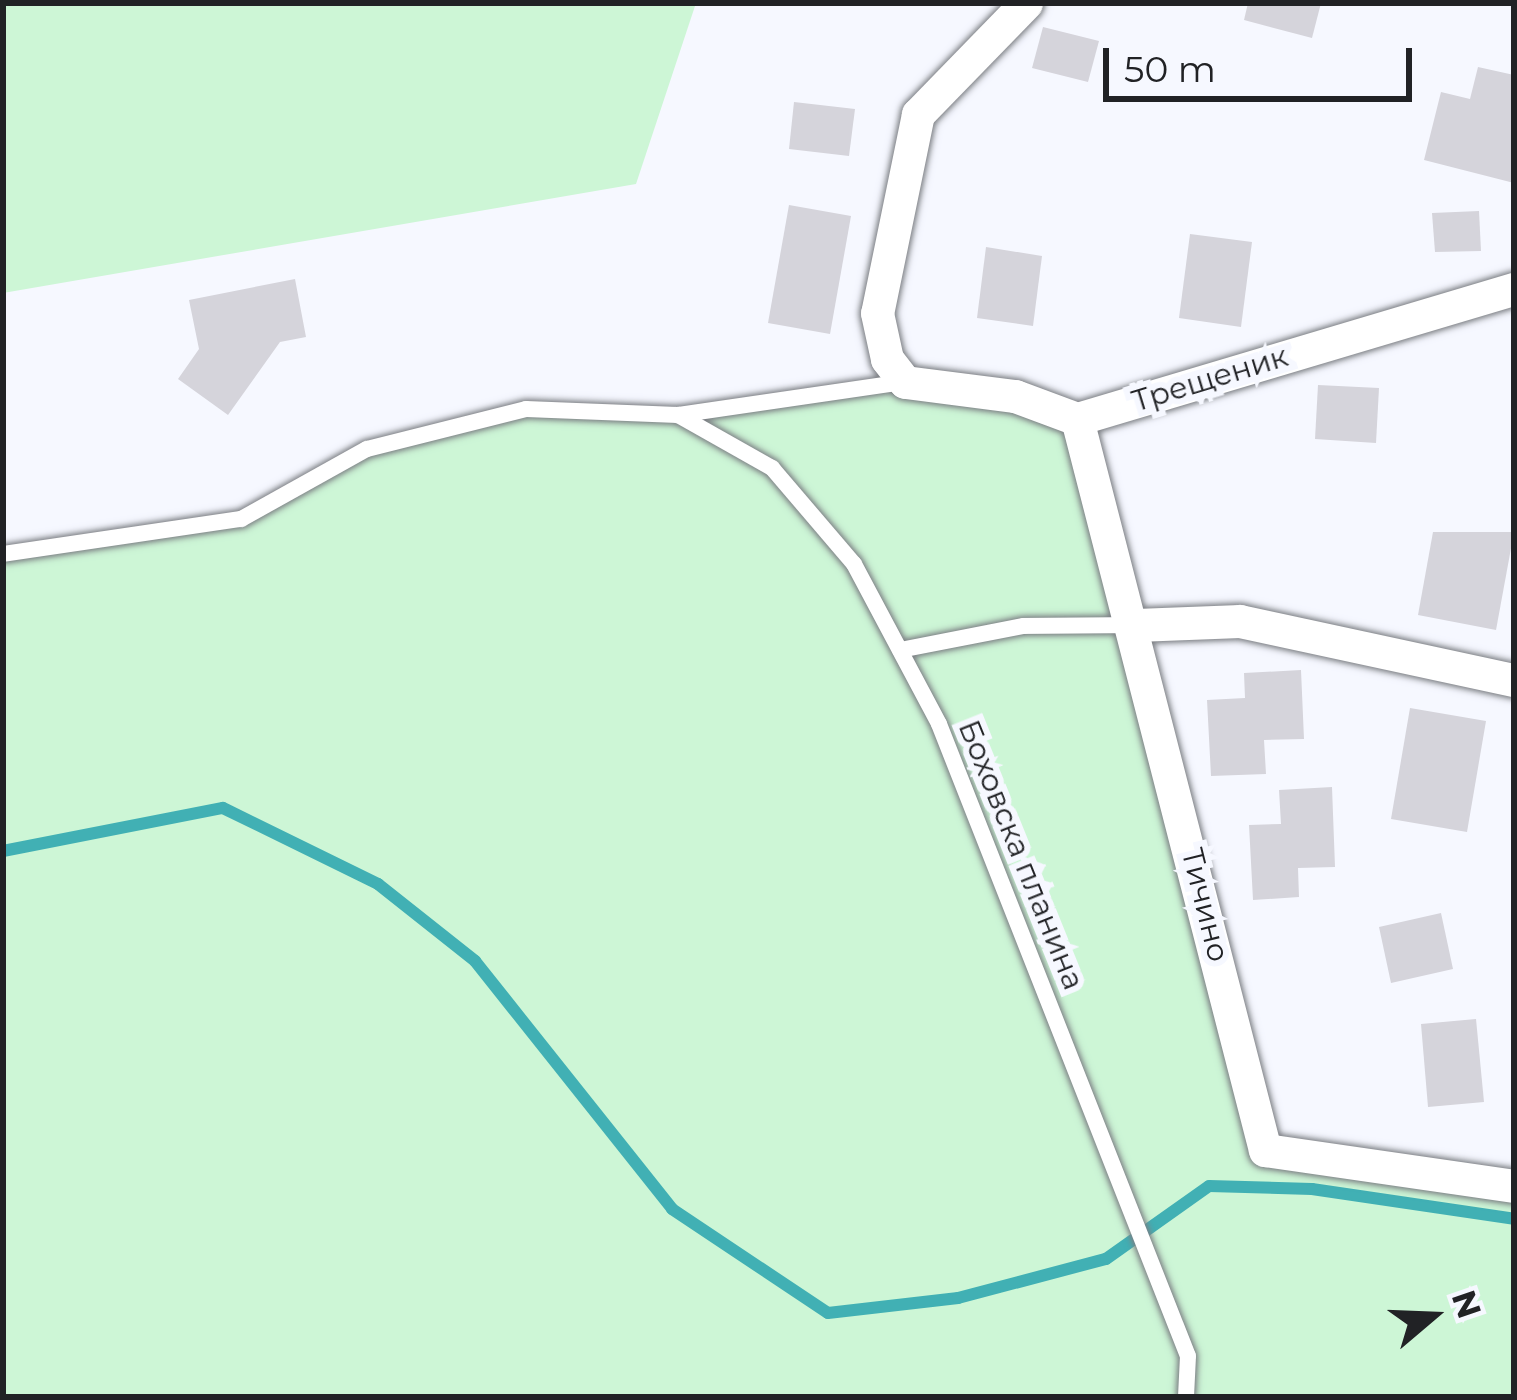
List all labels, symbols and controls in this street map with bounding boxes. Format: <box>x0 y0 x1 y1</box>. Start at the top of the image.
scale bar <box>1109 24 1418 98</box>
text: 50 m <box>1124 47 1216 91</box>
street label: Трещеник <box>1128 338 1292 420</box>
street label: Боховска планина <box>950 715 1092 995</box>
street label: Тичино <box>1174 844 1236 966</box>
north arrow <box>1373 1256 1493 1376</box>
text: N <box>1444 1285 1490 1323</box>

